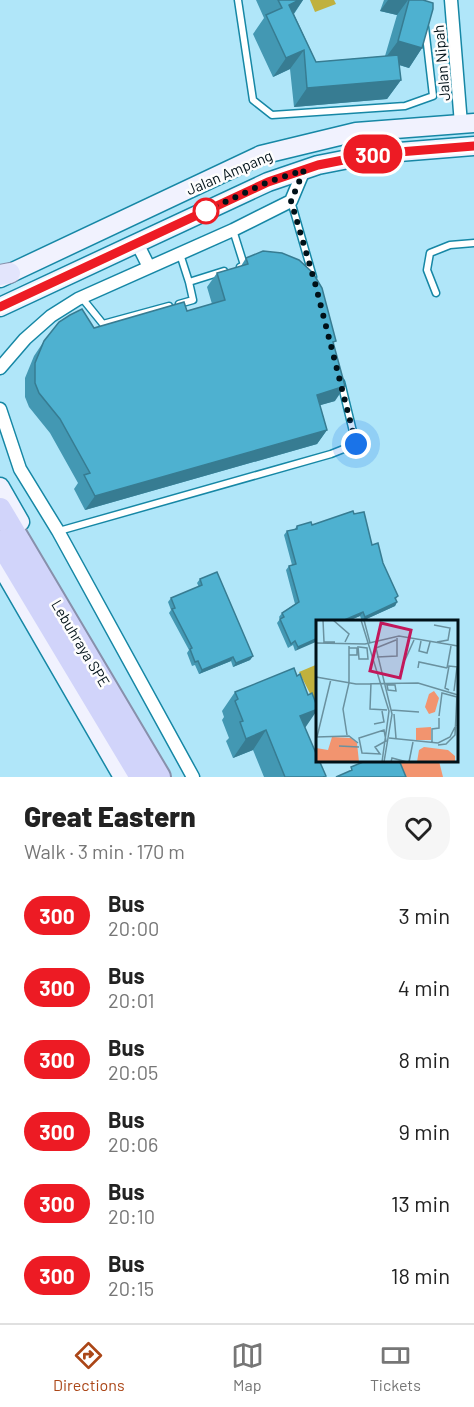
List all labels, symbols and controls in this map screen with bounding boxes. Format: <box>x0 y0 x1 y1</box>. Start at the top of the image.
street label: Jalan Nipah <box>429 24 453 102</box>
line badge: 300 <box>338 134 407 174</box>
text: 300 <box>355 142 391 167</box>
street label: Jalan Ampang <box>183 146 275 198</box>
unlabelled marker <box>193 198 219 224</box>
your location <box>341 429 371 459</box>
street label: Lebuhraya SPE <box>48 596 114 690</box>
inset map <box>316 620 459 762</box>
button: heart <box>387 797 450 860</box>
text: Great Eastern <box>24 799 196 833</box>
text: Walk · 3 min · 170 m <box>24 839 185 863</box>
text: Bus <box>108 890 145 916</box>
text: 3 min <box>399 902 450 928</box>
text: 300 <box>39 903 75 928</box>
text: 20:00 <box>108 916 159 940</box>
text: Bus <box>108 962 145 988</box>
text: 4 min <box>398 974 450 1000</box>
text: 300 <box>39 975 75 1000</box>
text: 20:01 <box>108 988 155 1012</box>
text: Bus <box>108 1034 145 1060</box>
text: 8 min <box>398 1046 450 1072</box>
text: 300 <box>39 1047 75 1072</box>
text: 20:05 <box>108 1060 158 1084</box>
text: Bus <box>108 1106 145 1132</box>
text: 9 min <box>398 1118 450 1144</box>
text: 300 <box>39 1119 75 1144</box>
text: 20:06 <box>108 1132 158 1156</box>
text: Bus <box>108 1178 145 1204</box>
text: 13 min <box>391 1190 450 1216</box>
text: 300 <box>39 1191 75 1216</box>
text: 20:10 <box>108 1204 155 1228</box>
text: Bus <box>108 1250 145 1276</box>
text: 18 min <box>391 1262 450 1288</box>
text: 300 <box>39 1263 75 1288</box>
text: 20:15 <box>108 1276 154 1300</box>
tab: Directions <box>53 1339 125 1394</box>
tab: Map <box>231 1339 264 1394</box>
tab: Tickets <box>370 1339 421 1394</box>

